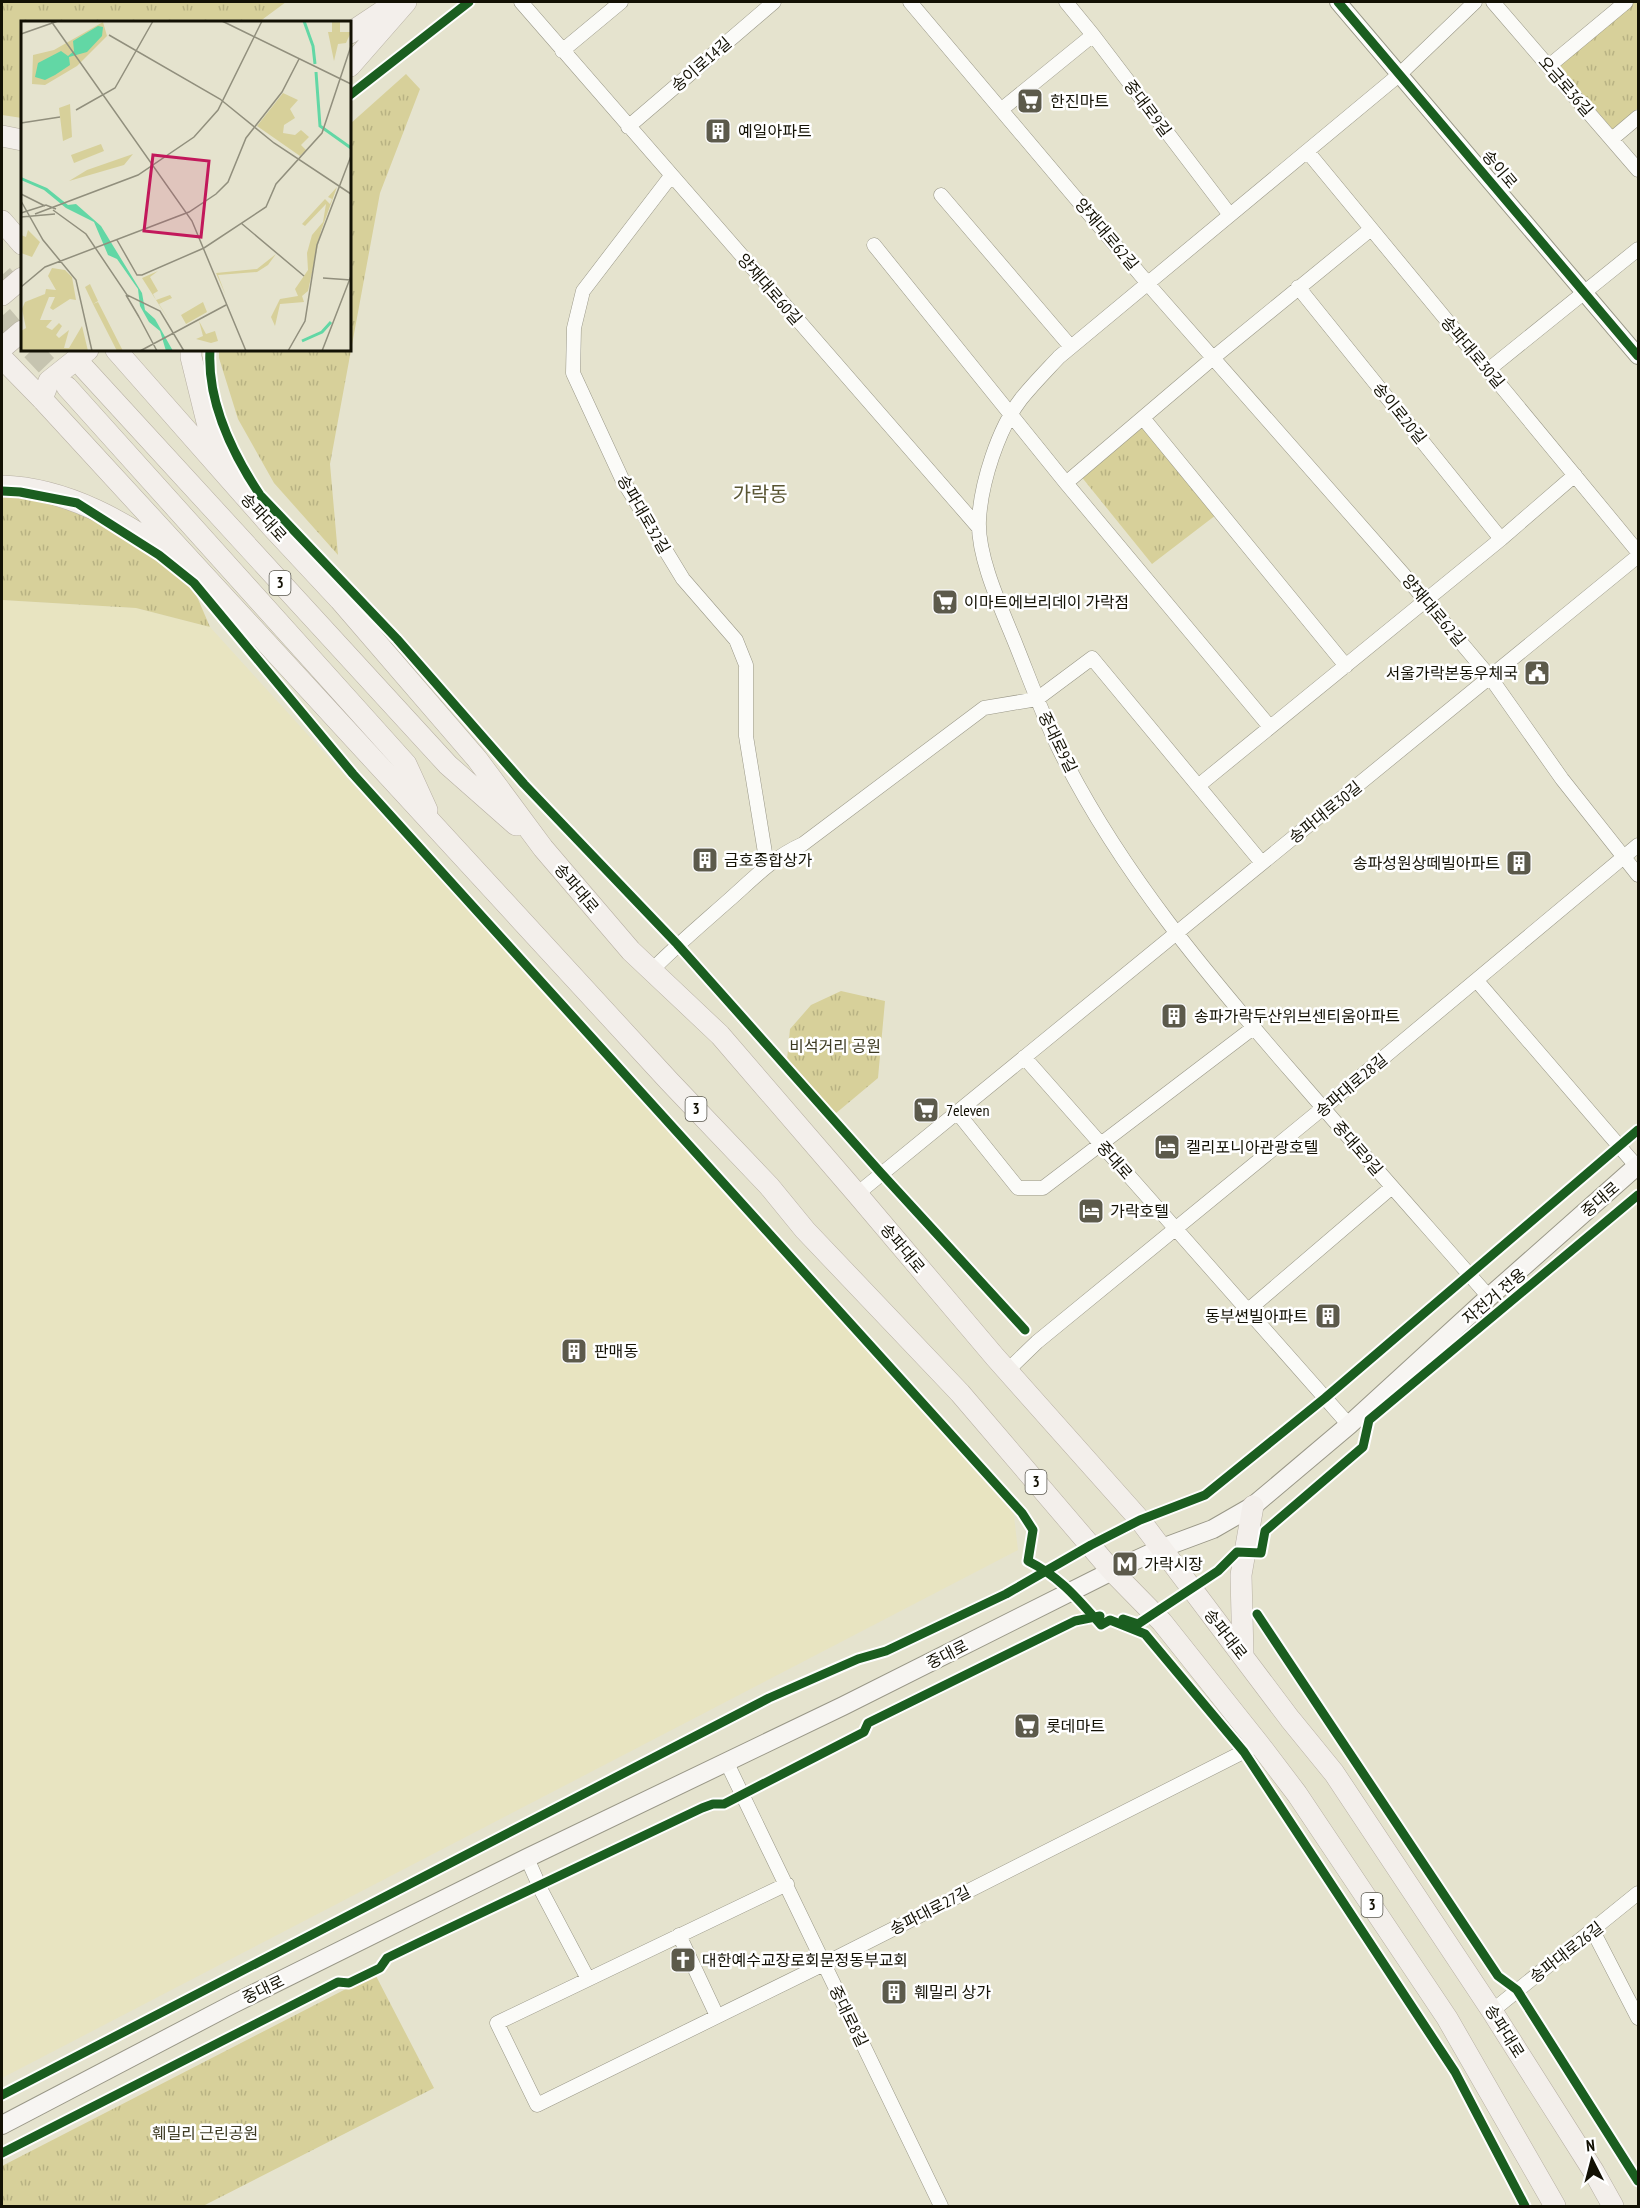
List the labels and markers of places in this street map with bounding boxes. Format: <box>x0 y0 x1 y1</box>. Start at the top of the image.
supermarket icon: 한진마트 <box>1015 86 1045 116</box>
place label: 한진마트 <box>1050 91 1109 111</box>
building icon: 예일아파트 <box>703 116 733 146</box>
place label: 예일아파트 <box>738 121 812 141</box>
supermarket icon: 이마트에브리데이 가락점 <box>930 587 960 617</box>
place label: 이마트에브리데이 가락점 <box>964 592 1129 612</box>
public building icon: 서울가락본동우체국 <box>1522 658 1552 688</box>
place label: 서울가락본동우체국 <box>1386 663 1518 683</box>
building icon: 금호종합상가 <box>690 845 720 875</box>
building icon: 송파성원상떼빌아파트 <box>1504 848 1534 878</box>
place label: 금호종합상가 <box>724 850 813 870</box>
place label: 송파성원상떼빌아파트 <box>1353 853 1500 873</box>
building icon: 송파가락두산위브센티움아파트 <box>1159 1001 1189 1031</box>
place label: 송파가락두산위브센티움아파트 <box>1194 1006 1400 1026</box>
supermarket icon: 7eleven <box>911 1095 941 1125</box>
place label: 7eleven <box>946 1100 990 1120</box>
hotel icon: 켈리포니아관광호텔 <box>1152 1132 1182 1162</box>
place label: 켈리포니아관광호텔 <box>1186 1137 1318 1157</box>
hotel icon: 가락호텔 <box>1076 1196 1106 1226</box>
place label: 가락호텔 <box>1110 1201 1169 1221</box>
building icon: 동부썬빌아파트 <box>1313 1301 1343 1331</box>
place label: 동부썬빌아파트 <box>1205 1306 1308 1326</box>
building icon: 판매동 <box>559 1336 589 1366</box>
place label: 판매동 <box>594 1341 638 1361</box>
metro station icon: 가락시장 <box>1110 1549 1140 1579</box>
place label: 가락시장 <box>1144 1554 1203 1574</box>
supermarket icon: 롯데마트 <box>1012 1711 1042 1741</box>
place label: 롯데마트 <box>1046 1716 1105 1736</box>
church icon: 대한예수교장로회문정동부교회 <box>668 1945 698 1975</box>
place label: 대한예수교장로회문정동부교회 <box>702 1950 908 1970</box>
building icon: 훼밀리 상가 <box>879 1977 909 2007</box>
place label: 훼밀리 상가 <box>914 1982 991 2002</box>

